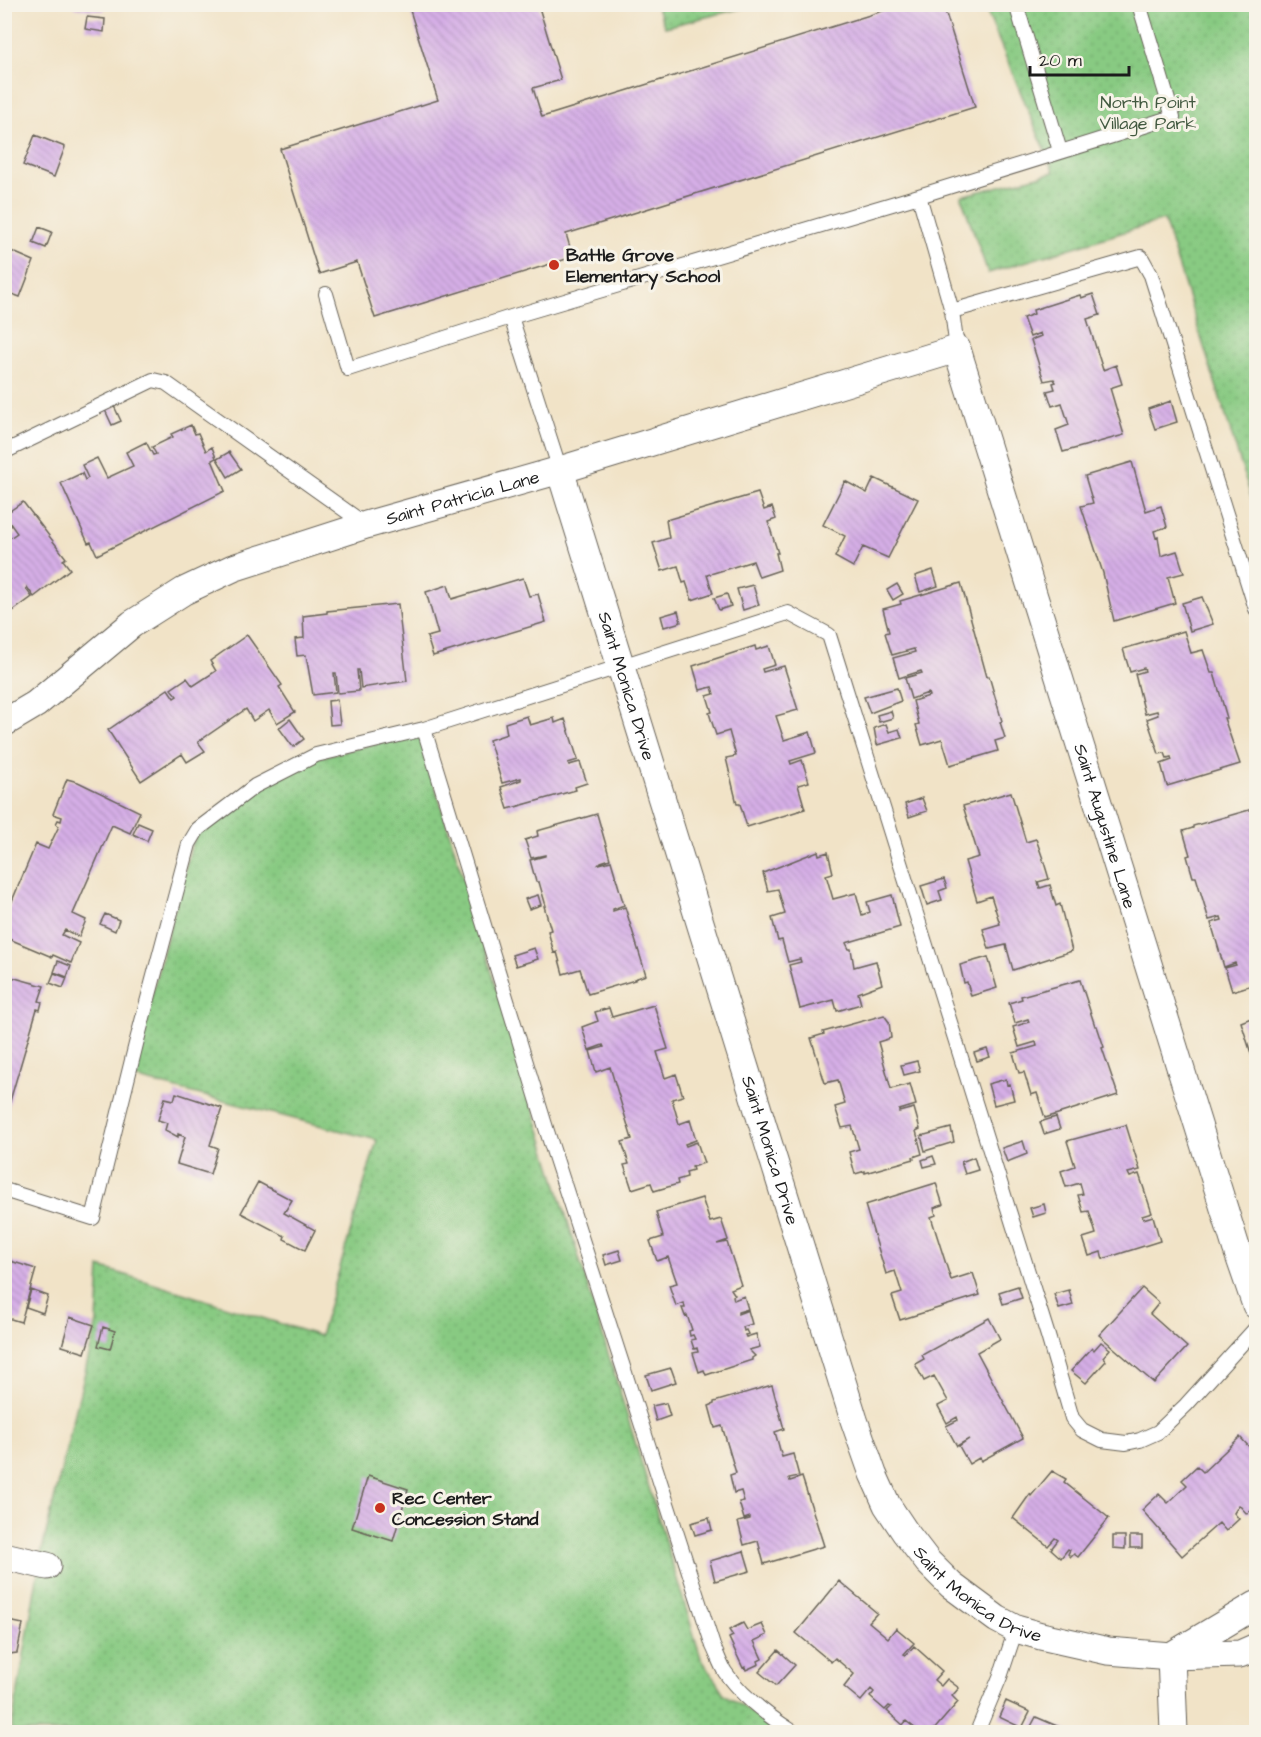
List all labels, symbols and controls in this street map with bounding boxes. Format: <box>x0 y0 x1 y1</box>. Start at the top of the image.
scale bar <box>1030 39 1129 77</box>
text: 20 m <box>1039 48 1082 73</box>
park label: North Point Village Park <box>1100 90 1196 137</box>
place label: Battle Grove Elementary School <box>566 243 721 290</box>
marker: Battle Grove Elementary School <box>547 258 561 272</box>
street label: Saint Patricia Lane <box>383 464 543 532</box>
street label: Saint Monica Drive <box>591 608 661 764</box>
street label: Saint Augustine Lane <box>1067 741 1142 912</box>
street label: Saint Monica Drive <box>735 1073 805 1228</box>
place label: Rec Center Concession Stand <box>392 1486 539 1532</box>
marker: Rec Center Concession Stand <box>373 1501 387 1515</box>
street label: Saint Monica Drive <box>907 1541 1045 1649</box>

